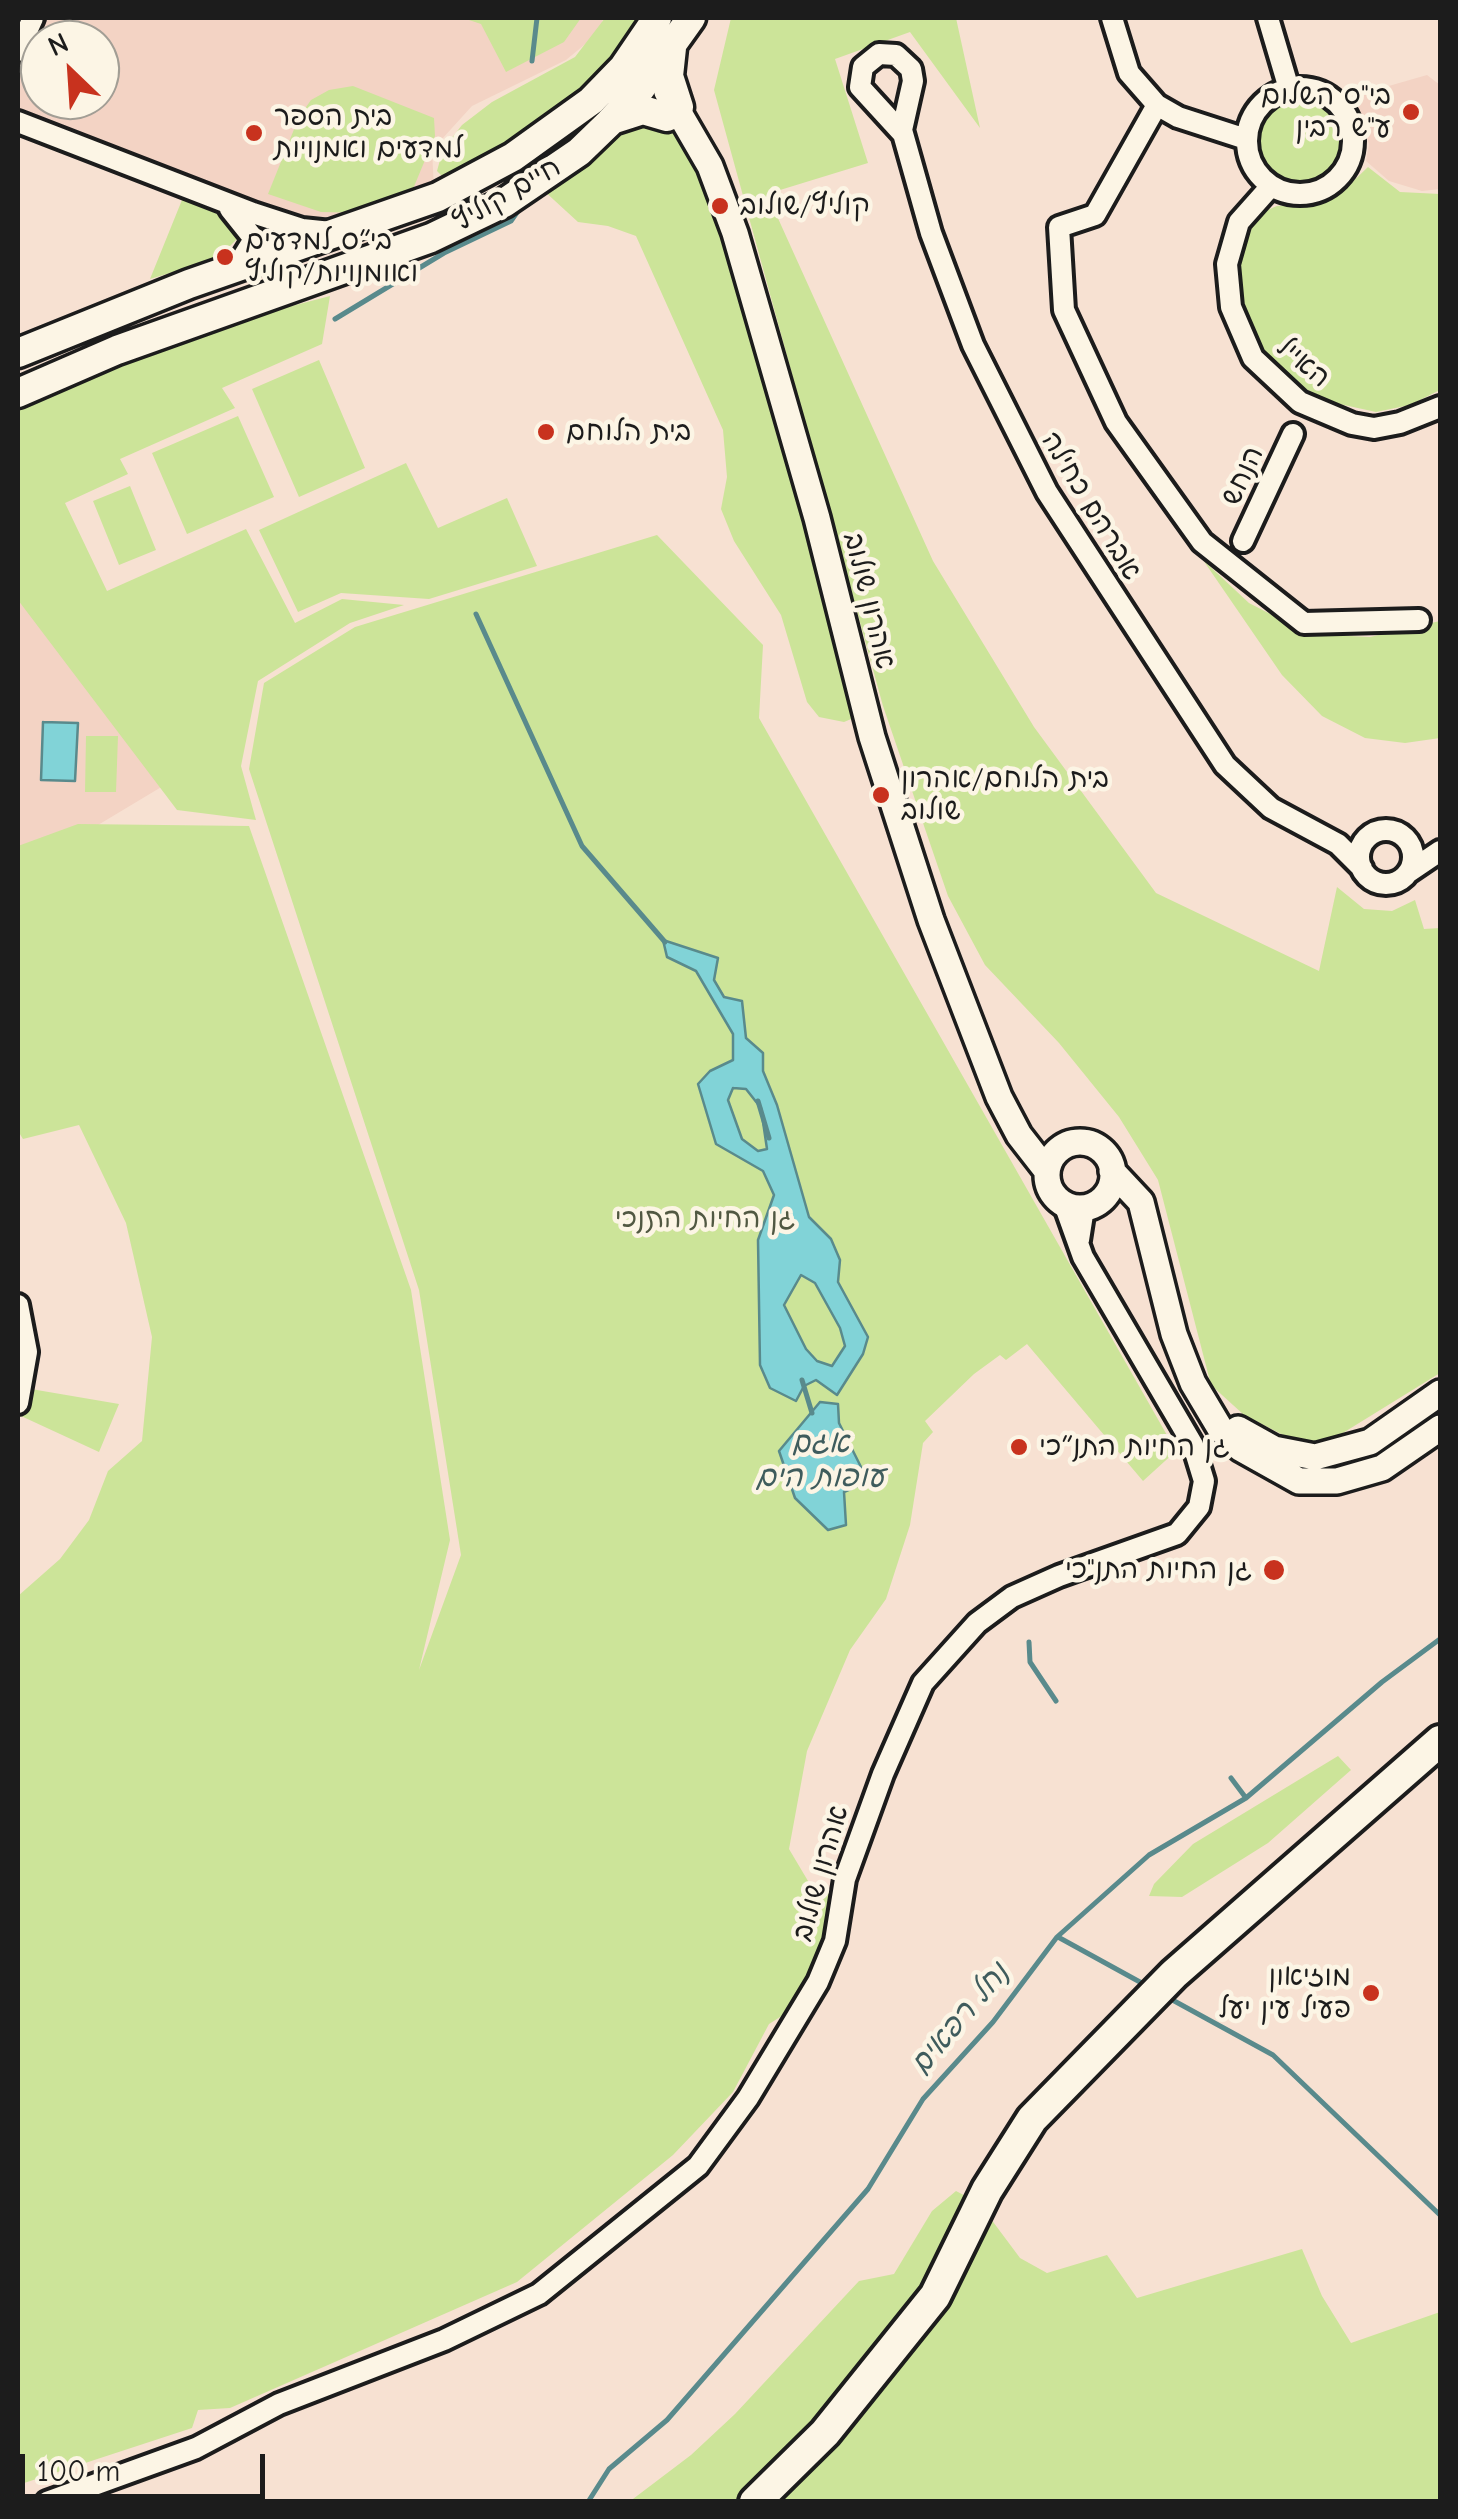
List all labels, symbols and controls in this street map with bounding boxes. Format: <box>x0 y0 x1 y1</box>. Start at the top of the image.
north arrow <box>20 20 120 120</box>
text: N <box>43 26 73 63</box>
place label: בי"ס השלום ע"ש רבין <box>1261 79 1391 145</box>
place label: בית הספר למדעים ואמנויות <box>274 100 463 166</box>
marker: בי"ס השלום ע"ש רבין <box>1400 101 1422 123</box>
marker: בית הספר למדעים ואמנויות <box>243 122 265 144</box>
street label: חיים קוליץ <box>447 151 567 239</box>
place label: קוליץ/שולוב <box>740 189 870 223</box>
marker: קוליץ/שולוב <box>709 195 731 217</box>
place label: בי״ס למדעים ואומנויות/קוליץ <box>245 224 418 290</box>
marker: בי״ס למדעים ואומנויות/קוליץ <box>214 246 236 268</box>
street label: האייל <box>1269 331 1337 395</box>
place label: בית הלוחם <box>566 415 691 449</box>
marker: בית הלוחם <box>535 421 557 443</box>
street label: אברהם כחילה <box>1034 426 1148 586</box>
street label: הנחש <box>1215 441 1271 511</box>
street label: אהרון שולוב <box>836 529 902 673</box>
place label: בית הלוחם/אהרון שולוב <box>901 762 1109 828</box>
marker: בית הלוחם/אהרון שולוב <box>870 784 892 806</box>
park label: גן החיות התנכי <box>615 1202 795 1236</box>
water label: אגם עופות הים <box>755 1426 885 1496</box>
place label: גן החיות התנ״כי <box>1039 1430 1230 1464</box>
marker: גן החיות התנ״כי <box>1008 1436 1030 1458</box>
place label: גן החיות התנ"כי <box>1065 1553 1252 1587</box>
marker: גן החיות התנ"כי <box>1261 1557 1287 1583</box>
street label: אהרון שולוב <box>786 1801 856 1945</box>
water label: נחל רפאים <box>903 1956 1017 2082</box>
place label: מוזיאון פעיל עין יעל <box>1218 1960 1351 2026</box>
marker: מוזיאון פעיל עין יעל <box>1360 1982 1382 2004</box>
scale bar <box>25 2434 270 2496</box>
text: 100 m <box>37 2454 120 2489</box>

